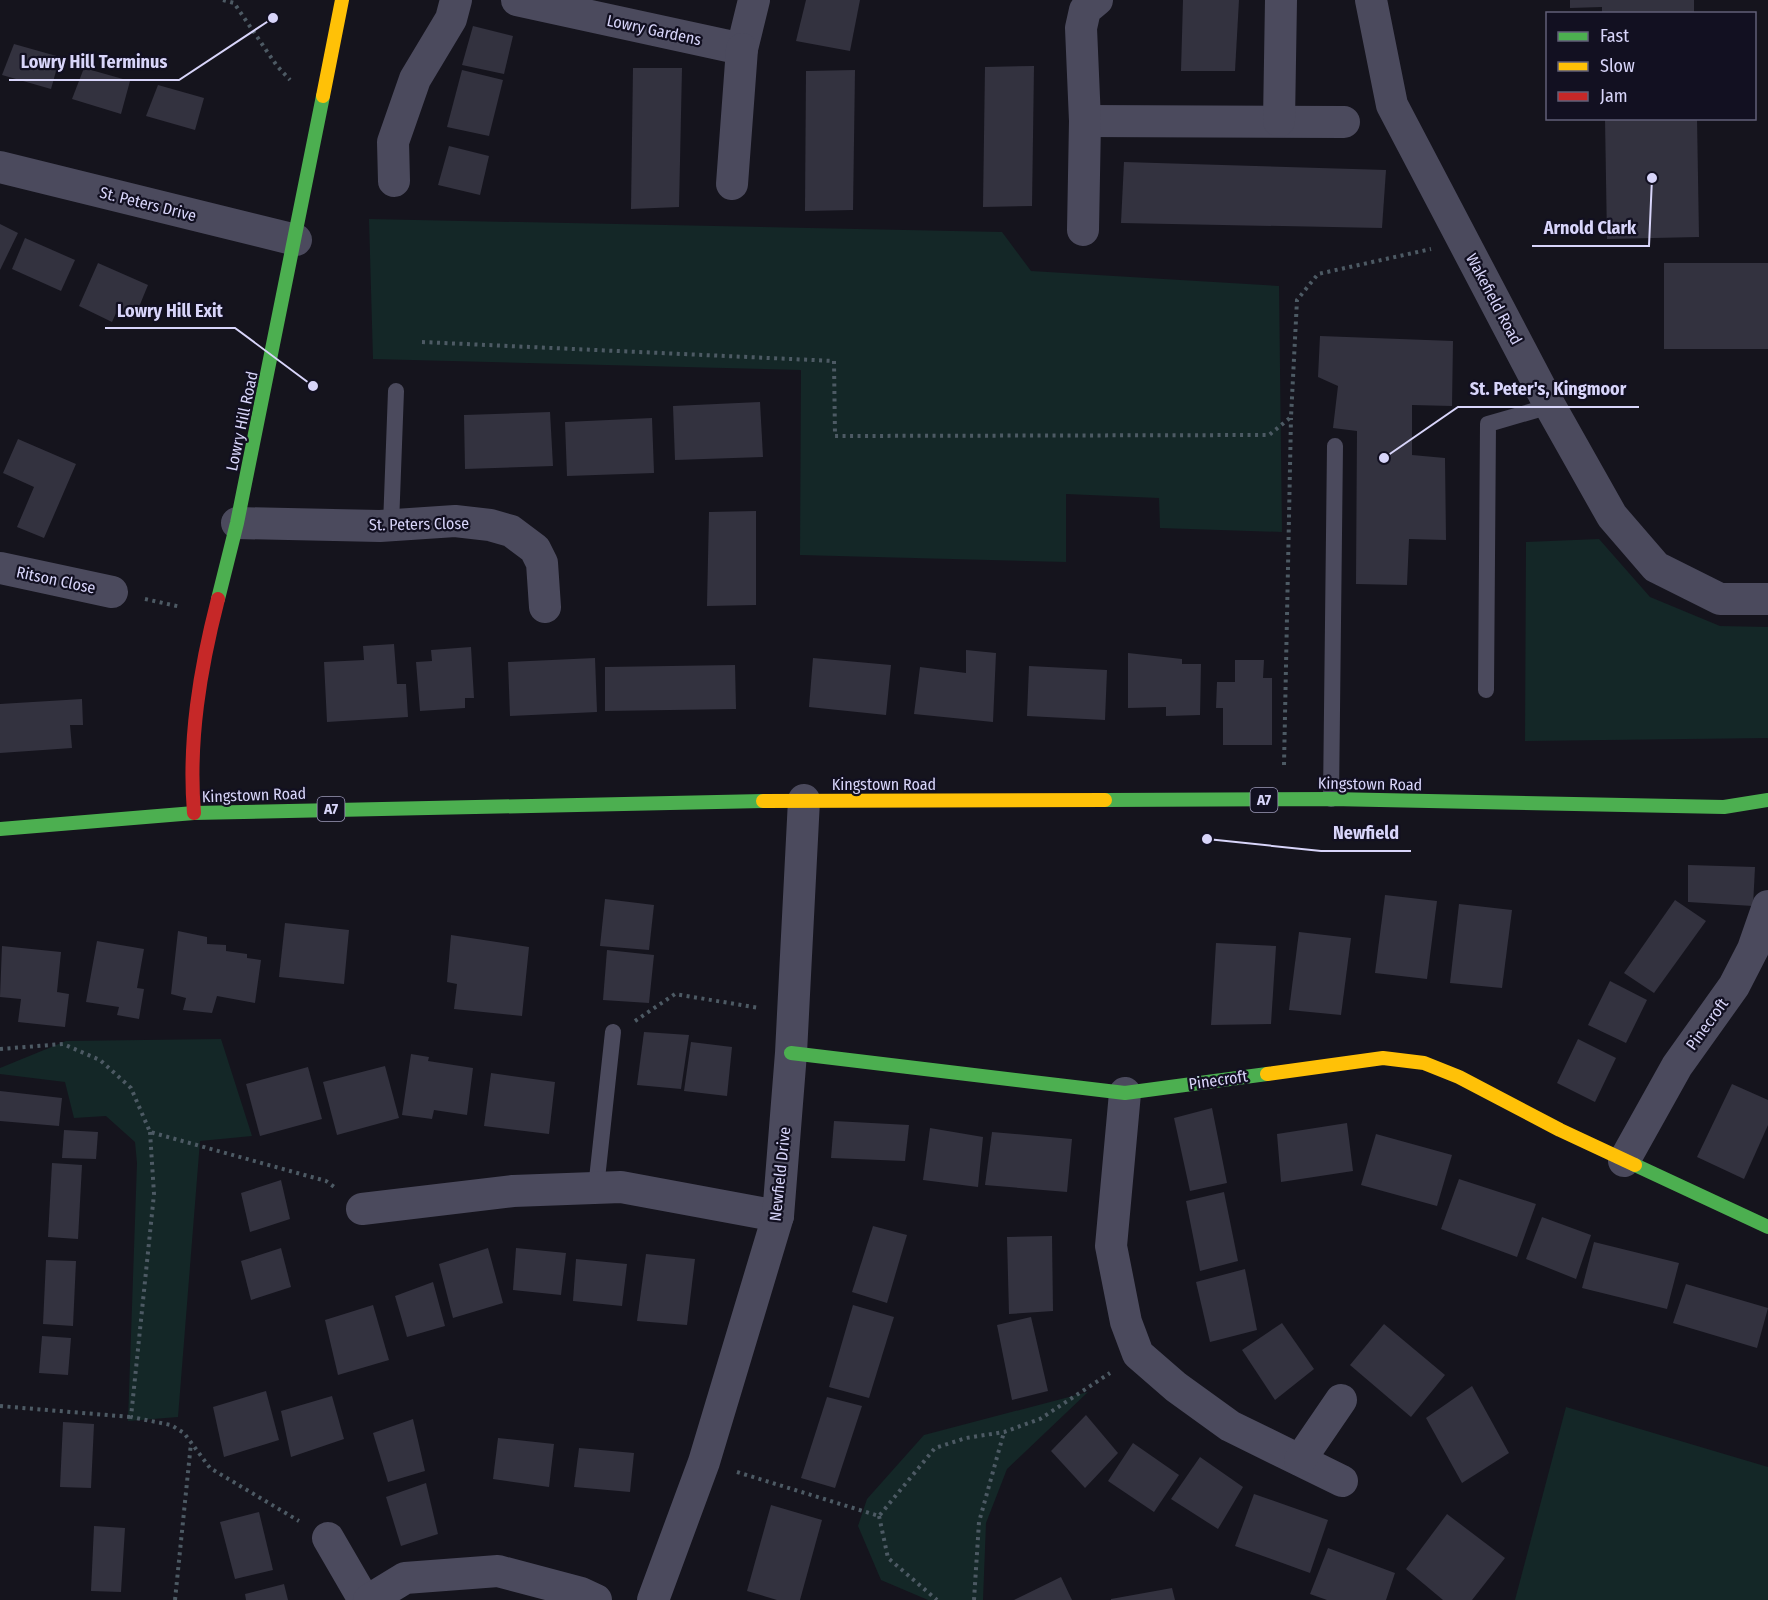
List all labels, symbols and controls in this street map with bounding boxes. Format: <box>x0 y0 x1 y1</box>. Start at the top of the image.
street label: Lowry Gardens <box>605 11 703 49</box>
legend <box>1546 12 1756 120</box>
text: Fast <box>1600 25 1629 47</box>
callout: Lowry Hill Terminus <box>9 44 179 80</box>
text: Lowry Hill Terminus <box>21 51 167 73</box>
text: Slow <box>1600 55 1635 77</box>
text: Jam <box>1600 85 1628 107</box>
street label: St. Peters Drive <box>98 183 198 225</box>
callout: Arnold Clark <box>1532 210 1649 246</box>
text: Arnold Clark <box>1543 217 1637 239</box>
street label: Wakefield Road <box>1462 250 1526 348</box>
callout: Lowry Hill Exit <box>105 292 235 328</box>
text: Lowry Hill Exit <box>117 300 224 322</box>
street label: Lowry Hill Road <box>222 370 262 472</box>
callout: St. Peter's, Kingmoor <box>1458 371 1639 407</box>
text: St. Peter's, Kingmoor <box>1470 378 1627 400</box>
street label: St. Peters Close <box>369 514 469 534</box>
street label: Ritson Close <box>15 562 98 598</box>
street label: Kingstown Road <box>1318 774 1422 794</box>
street label: Kingstown Road <box>832 775 936 794</box>
street label: Kingstown Road <box>201 784 307 806</box>
road number: A7 <box>1250 788 1278 812</box>
road number: A7 <box>318 797 344 821</box>
callout: Newfield <box>1321 815 1411 851</box>
text: Newfield <box>1333 822 1399 844</box>
street label: Pinecroft <box>1682 994 1733 1054</box>
street label: Pinecroft <box>1187 1066 1249 1094</box>
street label: Newfield Drive <box>766 1126 794 1222</box>

